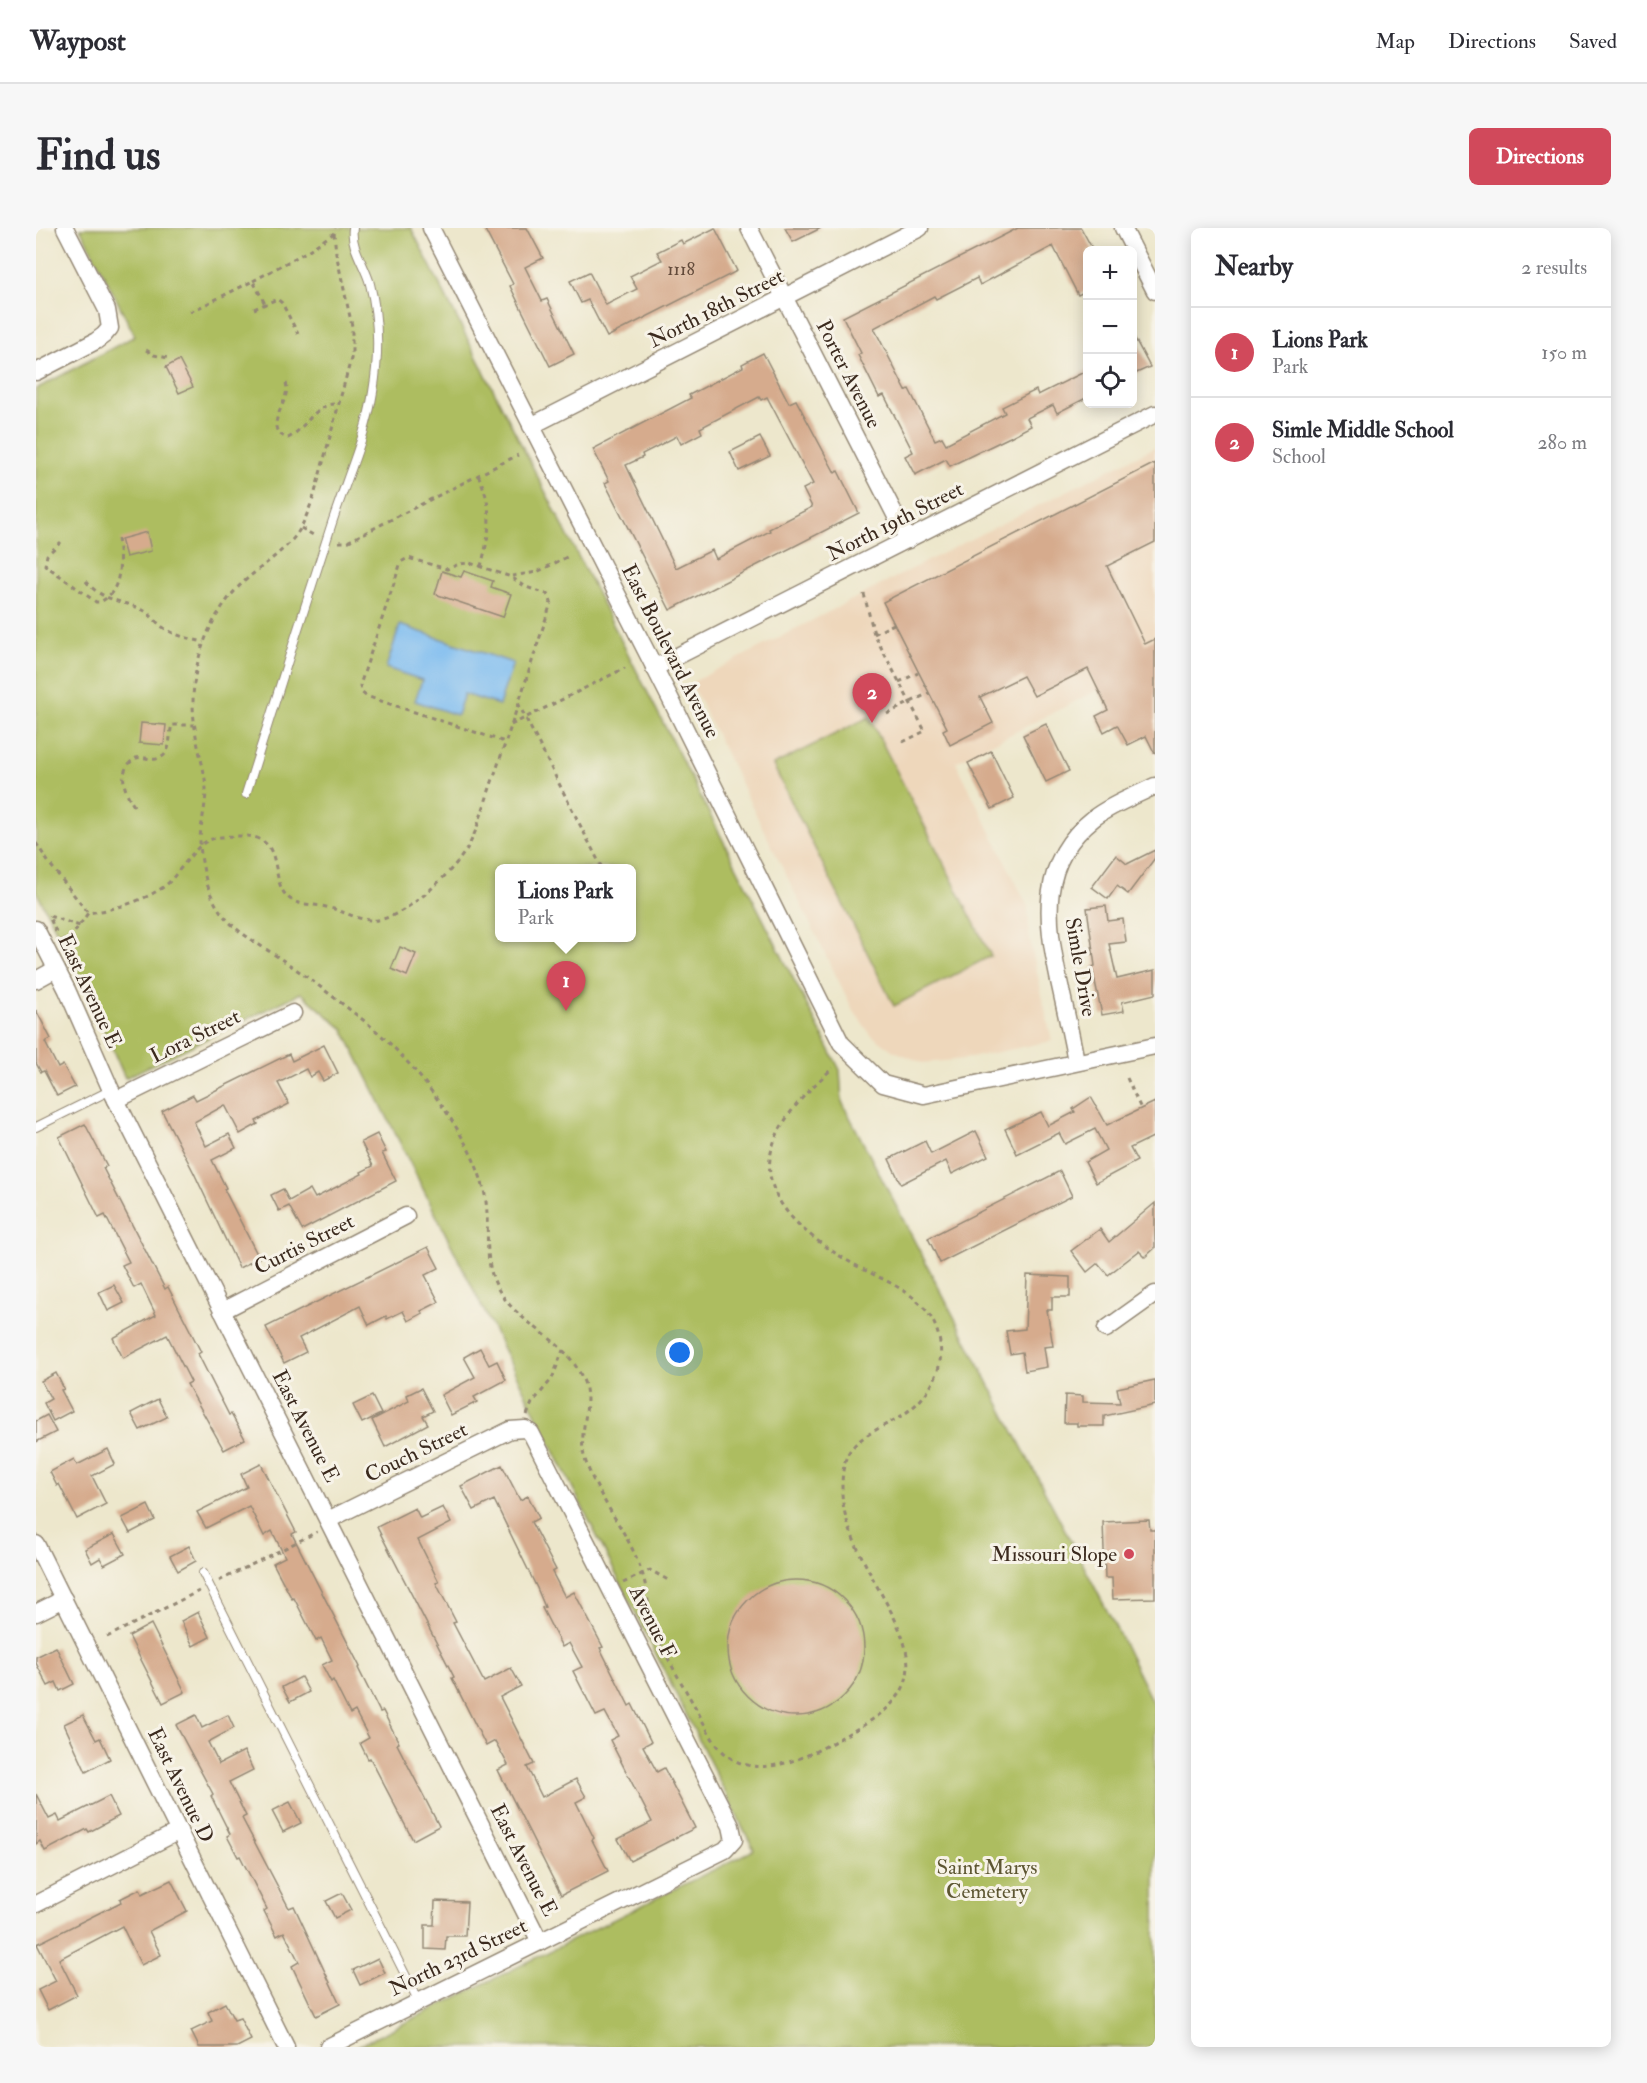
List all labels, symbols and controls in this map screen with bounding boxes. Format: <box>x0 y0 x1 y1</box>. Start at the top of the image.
text: Waypost <box>30 24 126 59</box>
text: Map <box>1375 28 1415 55</box>
text: Directions <box>1448 28 1536 55</box>
text: Saved <box>1569 28 1617 55</box>
button: Directions <box>1469 128 1611 185</box>
text: Find us <box>36 130 160 182</box>
map controls <box>1083 246 1137 408</box>
button: + <box>1083 246 1137 300</box>
text: Nearby <box>1215 251 1293 283</box>
text: 2 results <box>1521 255 1587 280</box>
house number: 1118 <box>667 258 695 281</box>
street label: North 18th Street <box>644 263 789 354</box>
button: − <box>1083 300 1137 354</box>
street label: Porter Avenue <box>810 315 888 433</box>
text: Lions Park <box>1272 326 1368 354</box>
text: 1 <box>1231 340 1238 365</box>
text: 150 m <box>1541 340 1587 365</box>
button: locate <box>1083 354 1137 408</box>
text: Park <box>1272 354 1308 379</box>
text: Simle Middle School <box>1272 416 1454 444</box>
text: 2 <box>1229 430 1240 455</box>
text: 280 m <box>1537 430 1587 455</box>
text: School <box>1272 444 1326 469</box>
street label: North 19th Street <box>822 475 968 567</box>
street label: East Boulevard Avenue <box>615 560 726 743</box>
pin: 2 <box>852 674 892 723</box>
popup <box>495 864 636 942</box>
text: Lions Park <box>518 877 613 905</box>
text: Park <box>518 905 554 930</box>
street label: Simle Drive <box>1059 915 1103 1019</box>
street label: East Avenue E <box>51 930 128 1052</box>
pin: 1 <box>546 962 586 1011</box>
street label: Lora Street <box>146 1003 245 1070</box>
street label: Curtis Street <box>250 1208 359 1281</box>
your location <box>665 1338 694 1367</box>
street label: East Avenue E <box>266 1366 345 1487</box>
street label: Couch Street <box>360 1416 472 1489</box>
place label: Missouri Slope <box>991 1541 1117 1568</box>
marker: Missouri Slope <box>1122 1547 1136 1561</box>
street label: Avenue F <box>622 1580 682 1663</box>
street label: East Avenue D <box>141 1723 220 1847</box>
street label: East Avenue E <box>484 1800 563 1921</box>
park label: Saint Marys Cemetery <box>937 1854 1037 1905</box>
street label: North 23rd Street <box>385 1912 532 2003</box>

